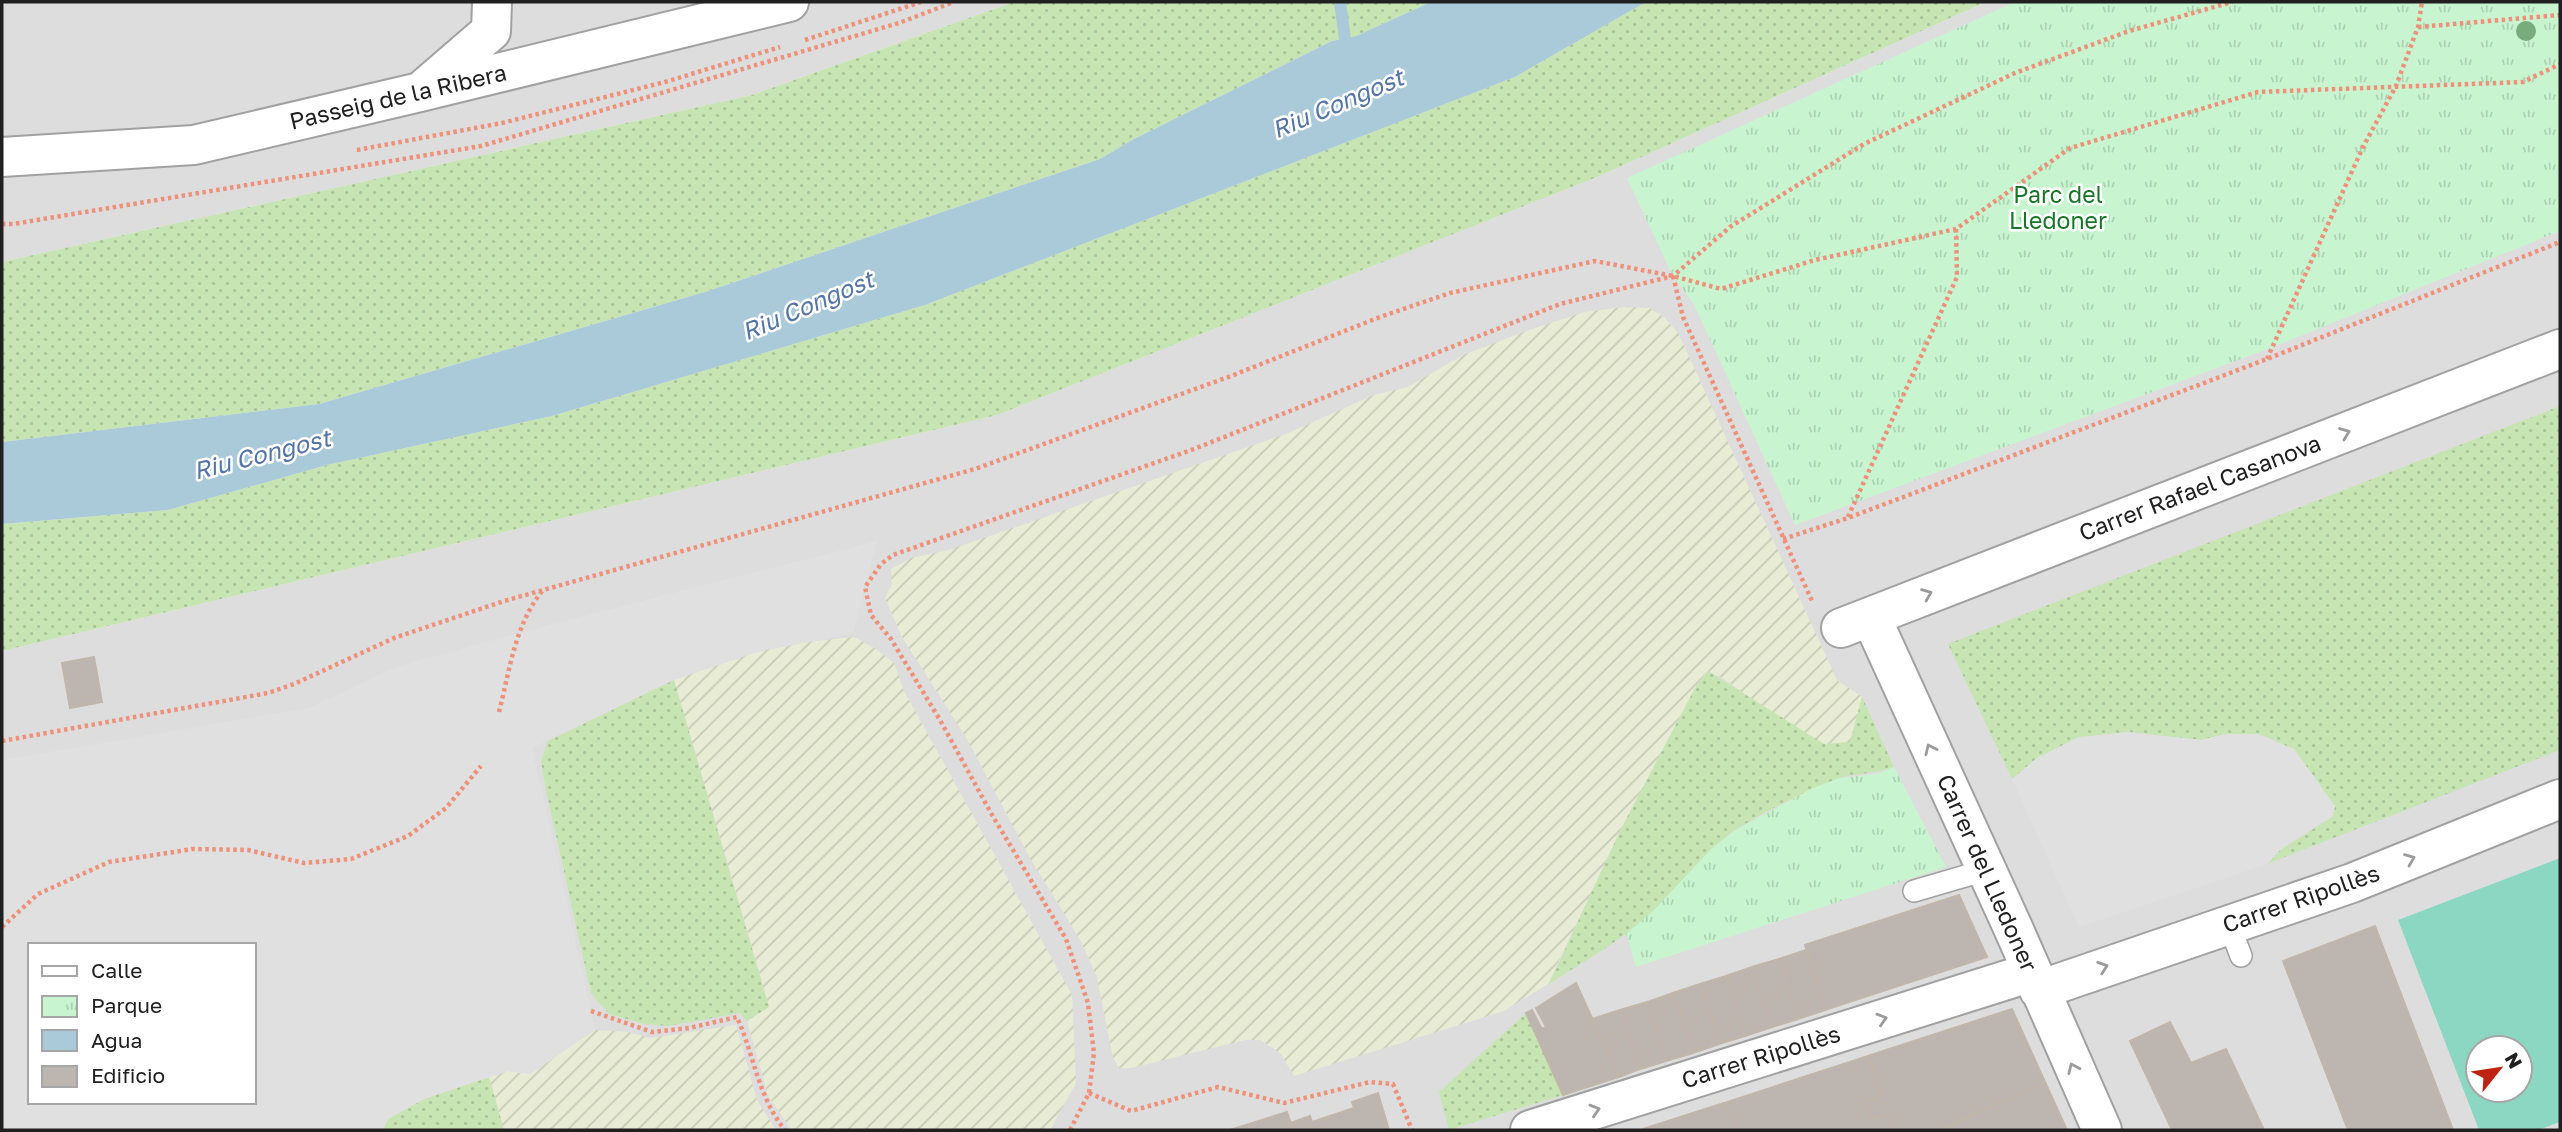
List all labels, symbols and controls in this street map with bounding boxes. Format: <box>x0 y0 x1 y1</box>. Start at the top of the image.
street label: Passeig de la Ribera <box>286 57 509 135</box>
water label: Riu Congost <box>1267 61 1410 144</box>
park label: Parc del Lledoner <box>2009 180 2107 234</box>
water label: Riu Congost <box>737 263 880 346</box>
water label: Riu Congost <box>190 422 336 486</box>
one-way arrow <box>2339 427 2351 441</box>
street label: Carrer Rafael Casanova <box>2075 428 2324 546</box>
one-way arrow <box>1921 589 1933 603</box>
one-way arrow <box>1924 744 1938 756</box>
street label: Carrer del Lledoner <box>1932 770 2044 975</box>
one-way arrow <box>2404 854 2416 868</box>
street label: Carrer Ripollès <box>2218 858 2383 938</box>
legend <box>28 943 256 1104</box>
text: Calle <box>91 957 143 983</box>
one-way arrow <box>2097 961 2109 975</box>
text: Parque <box>91 992 162 1018</box>
one-way arrow <box>1876 1013 1888 1028</box>
street label: Carrer Ripollès <box>1678 1019 1843 1093</box>
text: Agua <box>91 1027 142 1053</box>
north arrow <box>2464 1034 2534 1104</box>
text: N <box>2501 1048 2528 1072</box>
text: Edificio <box>91 1062 165 1088</box>
one-way arrow <box>2067 1063 2081 1075</box>
one-way arrow <box>1589 1103 1601 1118</box>

